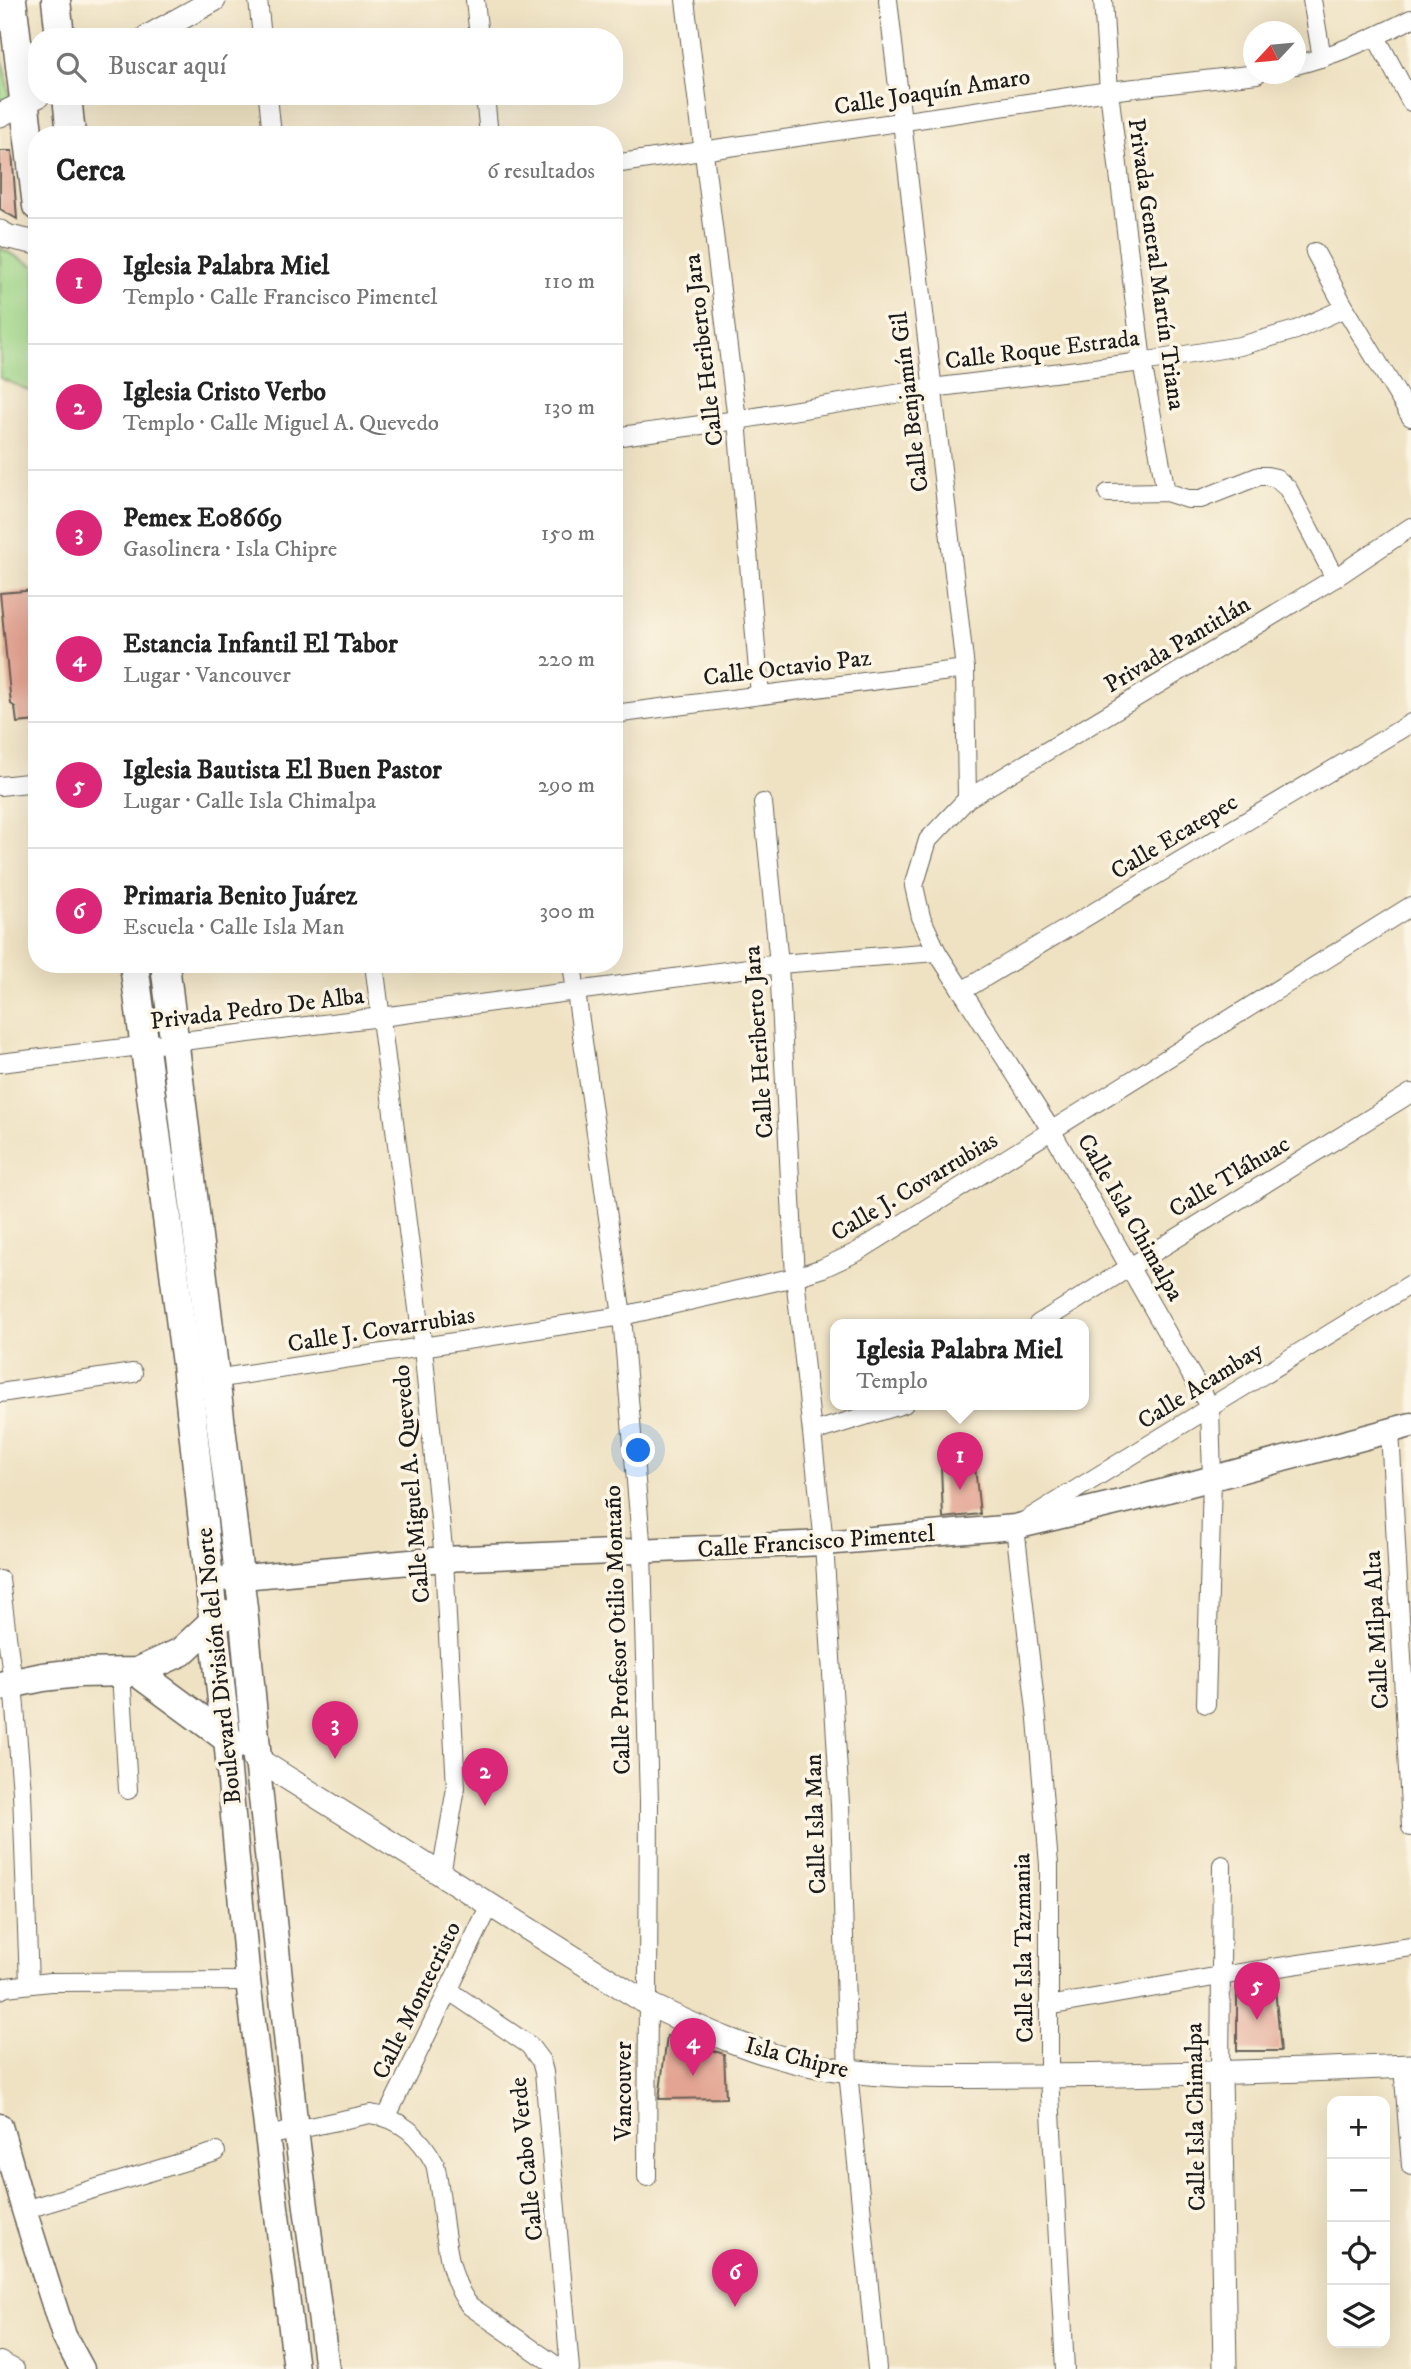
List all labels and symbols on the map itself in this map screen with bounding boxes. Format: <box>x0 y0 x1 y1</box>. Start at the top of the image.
north arrow <box>1243 21 1306 84</box>
street label: Calle Joaquín Amaro <box>832 62 1032 122</box>
street label: Privada General Martín Triana <box>1121 116 1191 413</box>
street label: Calle Heriberto Jara <box>677 251 731 448</box>
street label: Calle Benjamín Gil <box>884 309 936 494</box>
street label: Calle Roque Estrada <box>943 323 1142 377</box>
street label: Privada Pantitlán <box>1099 589 1256 700</box>
street label: Calle Octavio Paz <box>702 643 873 693</box>
street label: Calle Ecatepec <box>1105 787 1244 887</box>
street label: Calle Heriberto Jara <box>737 944 781 1139</box>
street label: Privada Pedro De Alba <box>148 981 367 1037</box>
street label: Calle J. Covarrubias <box>826 1125 1003 1248</box>
street label: Calle Isla Chimalpa <box>1070 1128 1191 1307</box>
street label: Calle Tláhuac <box>1164 1129 1295 1225</box>
street label: Calle J. Covarrubias <box>285 1300 477 1360</box>
street label: Calle Acambay <box>1132 1335 1269 1436</box>
street label: Calle Miguel A. Quevedo <box>387 1363 437 1604</box>
pin: 1 <box>937 1432 983 1490</box>
your location <box>621 1433 655 1467</box>
street label: Calle Profesor Otilio Montaño <box>598 1485 638 1775</box>
street label: Calle Francisco Pimentel <box>696 1519 936 1565</box>
street label: Boulevard División del Norte <box>190 1526 248 1806</box>
street label: Calle Milpa Alta <box>1358 1549 1396 1710</box>
pin: 3 <box>312 1701 358 1759</box>
pin: 2 <box>462 1748 508 1806</box>
street label: Calle Isla Man <box>799 1753 833 1895</box>
street label: Calle Isla Tazmania <box>1007 1852 1041 2043</box>
street label: Calle Montecristo <box>366 1917 468 2084</box>
pin: 5 <box>1234 1962 1280 2020</box>
pin: 4 <box>670 2018 716 2076</box>
street label: Calle Isla Chimalpa <box>1179 2022 1213 2211</box>
street label: Isla Chipre <box>742 2031 852 2085</box>
street label: Vancouver <box>609 2041 639 2142</box>
street label: Calle Cabo Verde <box>503 2076 551 2242</box>
pin: 6 <box>712 2249 758 2307</box>

